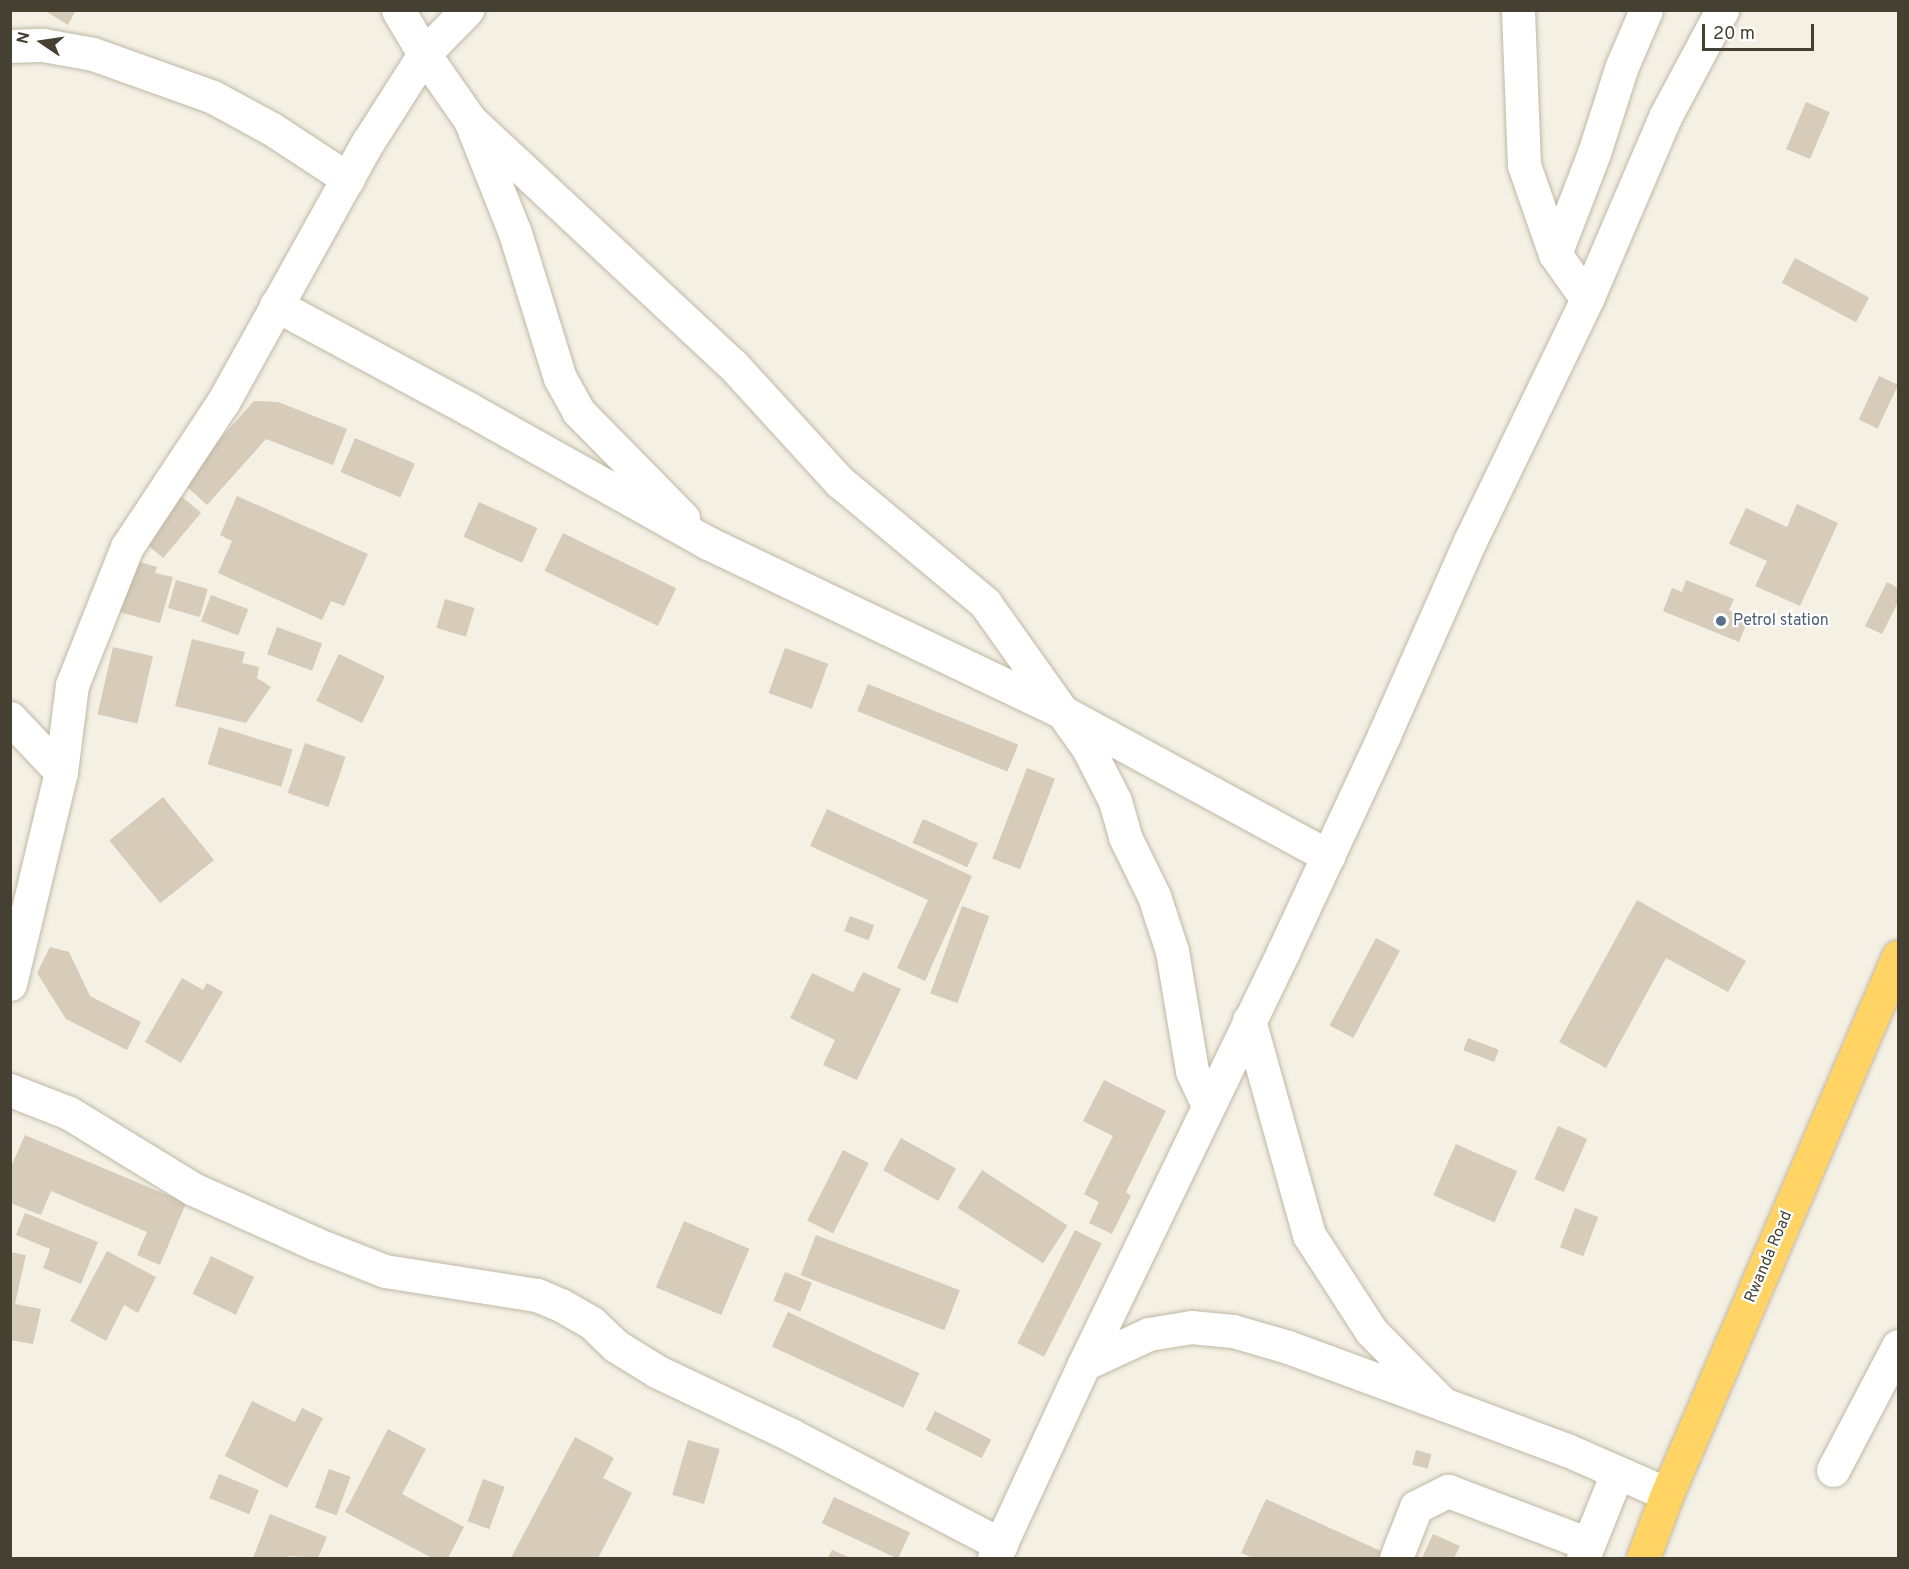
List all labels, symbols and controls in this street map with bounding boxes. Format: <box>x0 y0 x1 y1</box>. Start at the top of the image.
north arrow <box>12 12 72 72</box>
scale bar <box>1705 12 1818 50</box>
text: 20 m <box>1713 23 1755 46</box>
text: N <box>13 30 35 46</box>
place label: Petrol station <box>1733 611 1829 631</box>
marker: Petrol station <box>1714 614 1728 628</box>
street label: Rwanda Road <box>1741 1208 1797 1306</box>

